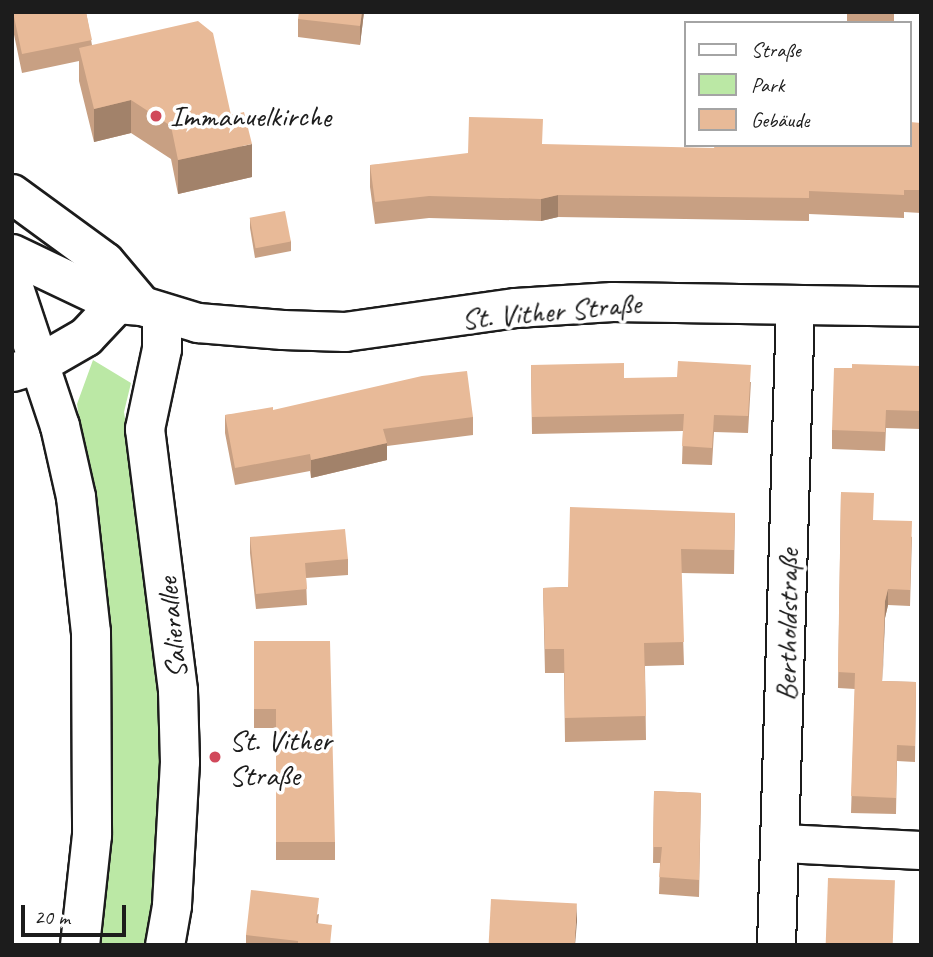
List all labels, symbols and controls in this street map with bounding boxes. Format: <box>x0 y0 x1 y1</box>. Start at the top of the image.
legend <box>684 21 912 147</box>
text: Straße <box>751 37 801 63</box>
text: Park <box>751 72 784 98</box>
place label: Immanuelkirche <box>170 98 331 134</box>
text: Gebäude <box>751 107 809 133</box>
marker: Immanuelkirche <box>148 108 164 124</box>
street label: St. Vither Straße <box>459 285 643 337</box>
street label: Bertholdstraße <box>768 549 806 701</box>
street label: Salierallee <box>149 576 195 680</box>
place label: St. Vither Straße <box>229 722 332 792</box>
marker: St. Vither Straße <box>207 749 223 765</box>
scale bar <box>24 890 130 934</box>
text: 20 m <box>34 904 70 930</box>

